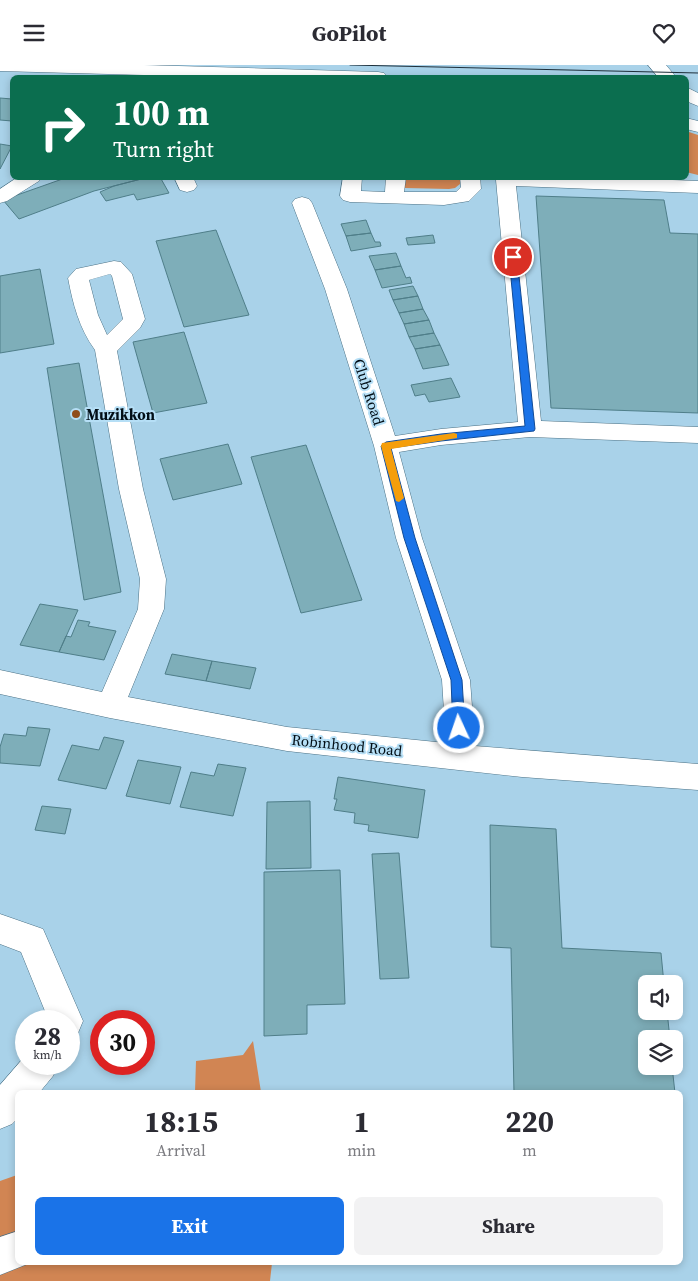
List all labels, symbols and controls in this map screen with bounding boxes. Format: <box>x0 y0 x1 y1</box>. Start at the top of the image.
text: GoPilot <box>312 18 386 48</box>
icon: menu <box>20 19 48 47</box>
icon: heart <box>650 19 678 47</box>
text: 100 m <box>113 89 209 137</box>
icon: right <box>30 95 95 160</box>
text: Turn right <box>113 134 214 164</box>
pin <box>492 236 534 278</box>
icon: arrive <box>499 243 527 271</box>
street label: Club Road <box>348 356 390 428</box>
place label: Muzikkon <box>86 404 155 425</box>
marker: Muzikkon <box>70 408 82 420</box>
position arrow <box>432 701 484 753</box>
street label: Robinhood Road <box>291 729 404 761</box>
map controls <box>638 975 683 1075</box>
button: sound <box>638 975 683 1020</box>
speed limit sign: 30 <box>90 1010 155 1075</box>
text: 28 <box>34 1019 61 1053</box>
button: layers <box>638 1030 683 1075</box>
text: km/h <box>33 1047 62 1063</box>
text: 18:15 <box>144 1101 218 1142</box>
text: 1 <box>353 1101 370 1142</box>
text: 220 <box>505 1101 554 1142</box>
text: Arrival <box>156 1139 206 1161</box>
text: min <box>347 1139 376 1161</box>
text: m <box>522 1139 537 1161</box>
button: Exit <box>35 1197 344 1255</box>
button: Share <box>354 1197 663 1255</box>

